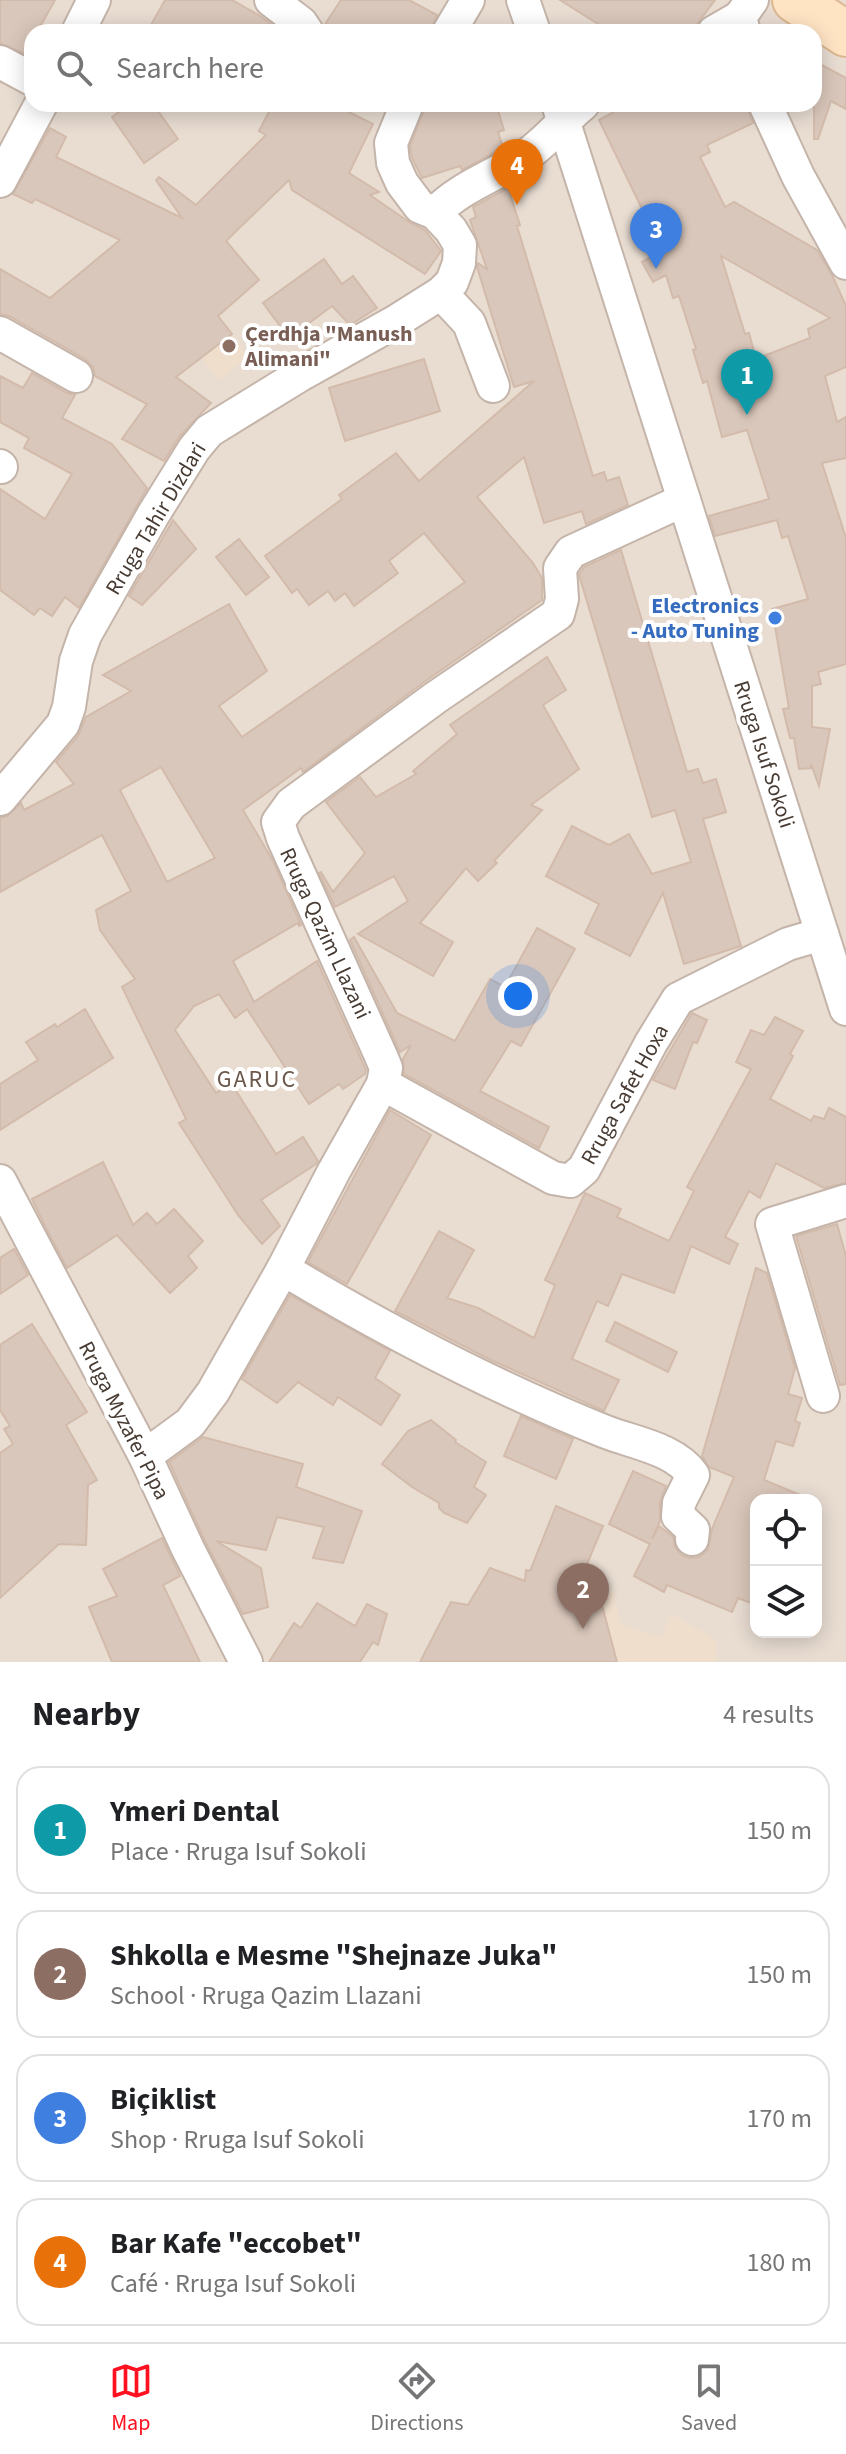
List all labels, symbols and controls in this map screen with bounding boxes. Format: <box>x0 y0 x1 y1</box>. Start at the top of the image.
search box <box>24 24 822 112</box>
icon: search <box>52 46 96 90</box>
text: Search here <box>116 47 264 90</box>
pin: 4 <box>491 139 543 205</box>
pin: 3 <box>630 203 682 269</box>
place label: Çerdhja "Manush Alimani" <box>244 318 413 375</box>
marker: Çerdhja "Manush Alimani" <box>220 337 238 355</box>
pin: 1 <box>721 349 773 415</box>
street label: Rruga Tahir Dizdari <box>97 436 214 601</box>
place label: Electronics - Auto Tuning <box>631 590 759 647</box>
marker: Electronics - Auto Tuning <box>766 609 784 627</box>
street label: Rruga Isuf Sokoli <box>725 676 803 832</box>
street label: Rruga Qazim Llazani <box>271 842 379 1025</box>
your location <box>498 976 538 1016</box>
street label: Rruga Safet Hoxa <box>573 1018 677 1171</box>
district label: GARUC <box>217 1062 297 1097</box>
street label: Rruga Myzafer Pipa <box>70 1336 178 1505</box>
map controls <box>750 1494 822 1638</box>
button: locate <box>750 1494 822 1566</box>
pin: 2 <box>557 1563 609 1629</box>
button: layers <box>750 1566 822 1638</box>
text: Nearby <box>32 1690 140 1739</box>
text: 4 results <box>723 1696 814 1733</box>
text: Ymeri Dental <box>110 1790 279 1833</box>
text: 1 <box>53 1812 67 1849</box>
text: 150 m <box>746 1812 812 1849</box>
text: Place · Rruga Isuf Sokoli <box>110 1833 367 1870</box>
text: Shkolla e Mesme "Shejnaze Juka" <box>110 1934 557 1977</box>
text: 2 <box>53 1956 67 1993</box>
text: 150 m <box>746 1956 812 1993</box>
text: School · Rruga Qazim Llazani <box>110 1977 422 2014</box>
text: Biçiklist <box>110 2078 216 2121</box>
text: 3 <box>53 2100 67 2137</box>
text: 170 m <box>746 2100 812 2137</box>
text: Shop · Rruga Isuf Sokoli <box>110 2121 365 2158</box>
text: Bar Kafe "eccobet" <box>110 2222 362 2265</box>
text: 4 <box>53 2244 67 2281</box>
text: 180 m <box>746 2244 812 2281</box>
text: Café · Rruga Isuf Sokoli <box>110 2265 356 2302</box>
tab: Map <box>109 2359 153 2439</box>
tab: Directions <box>370 2359 463 2439</box>
tab: Saved <box>681 2359 737 2439</box>

